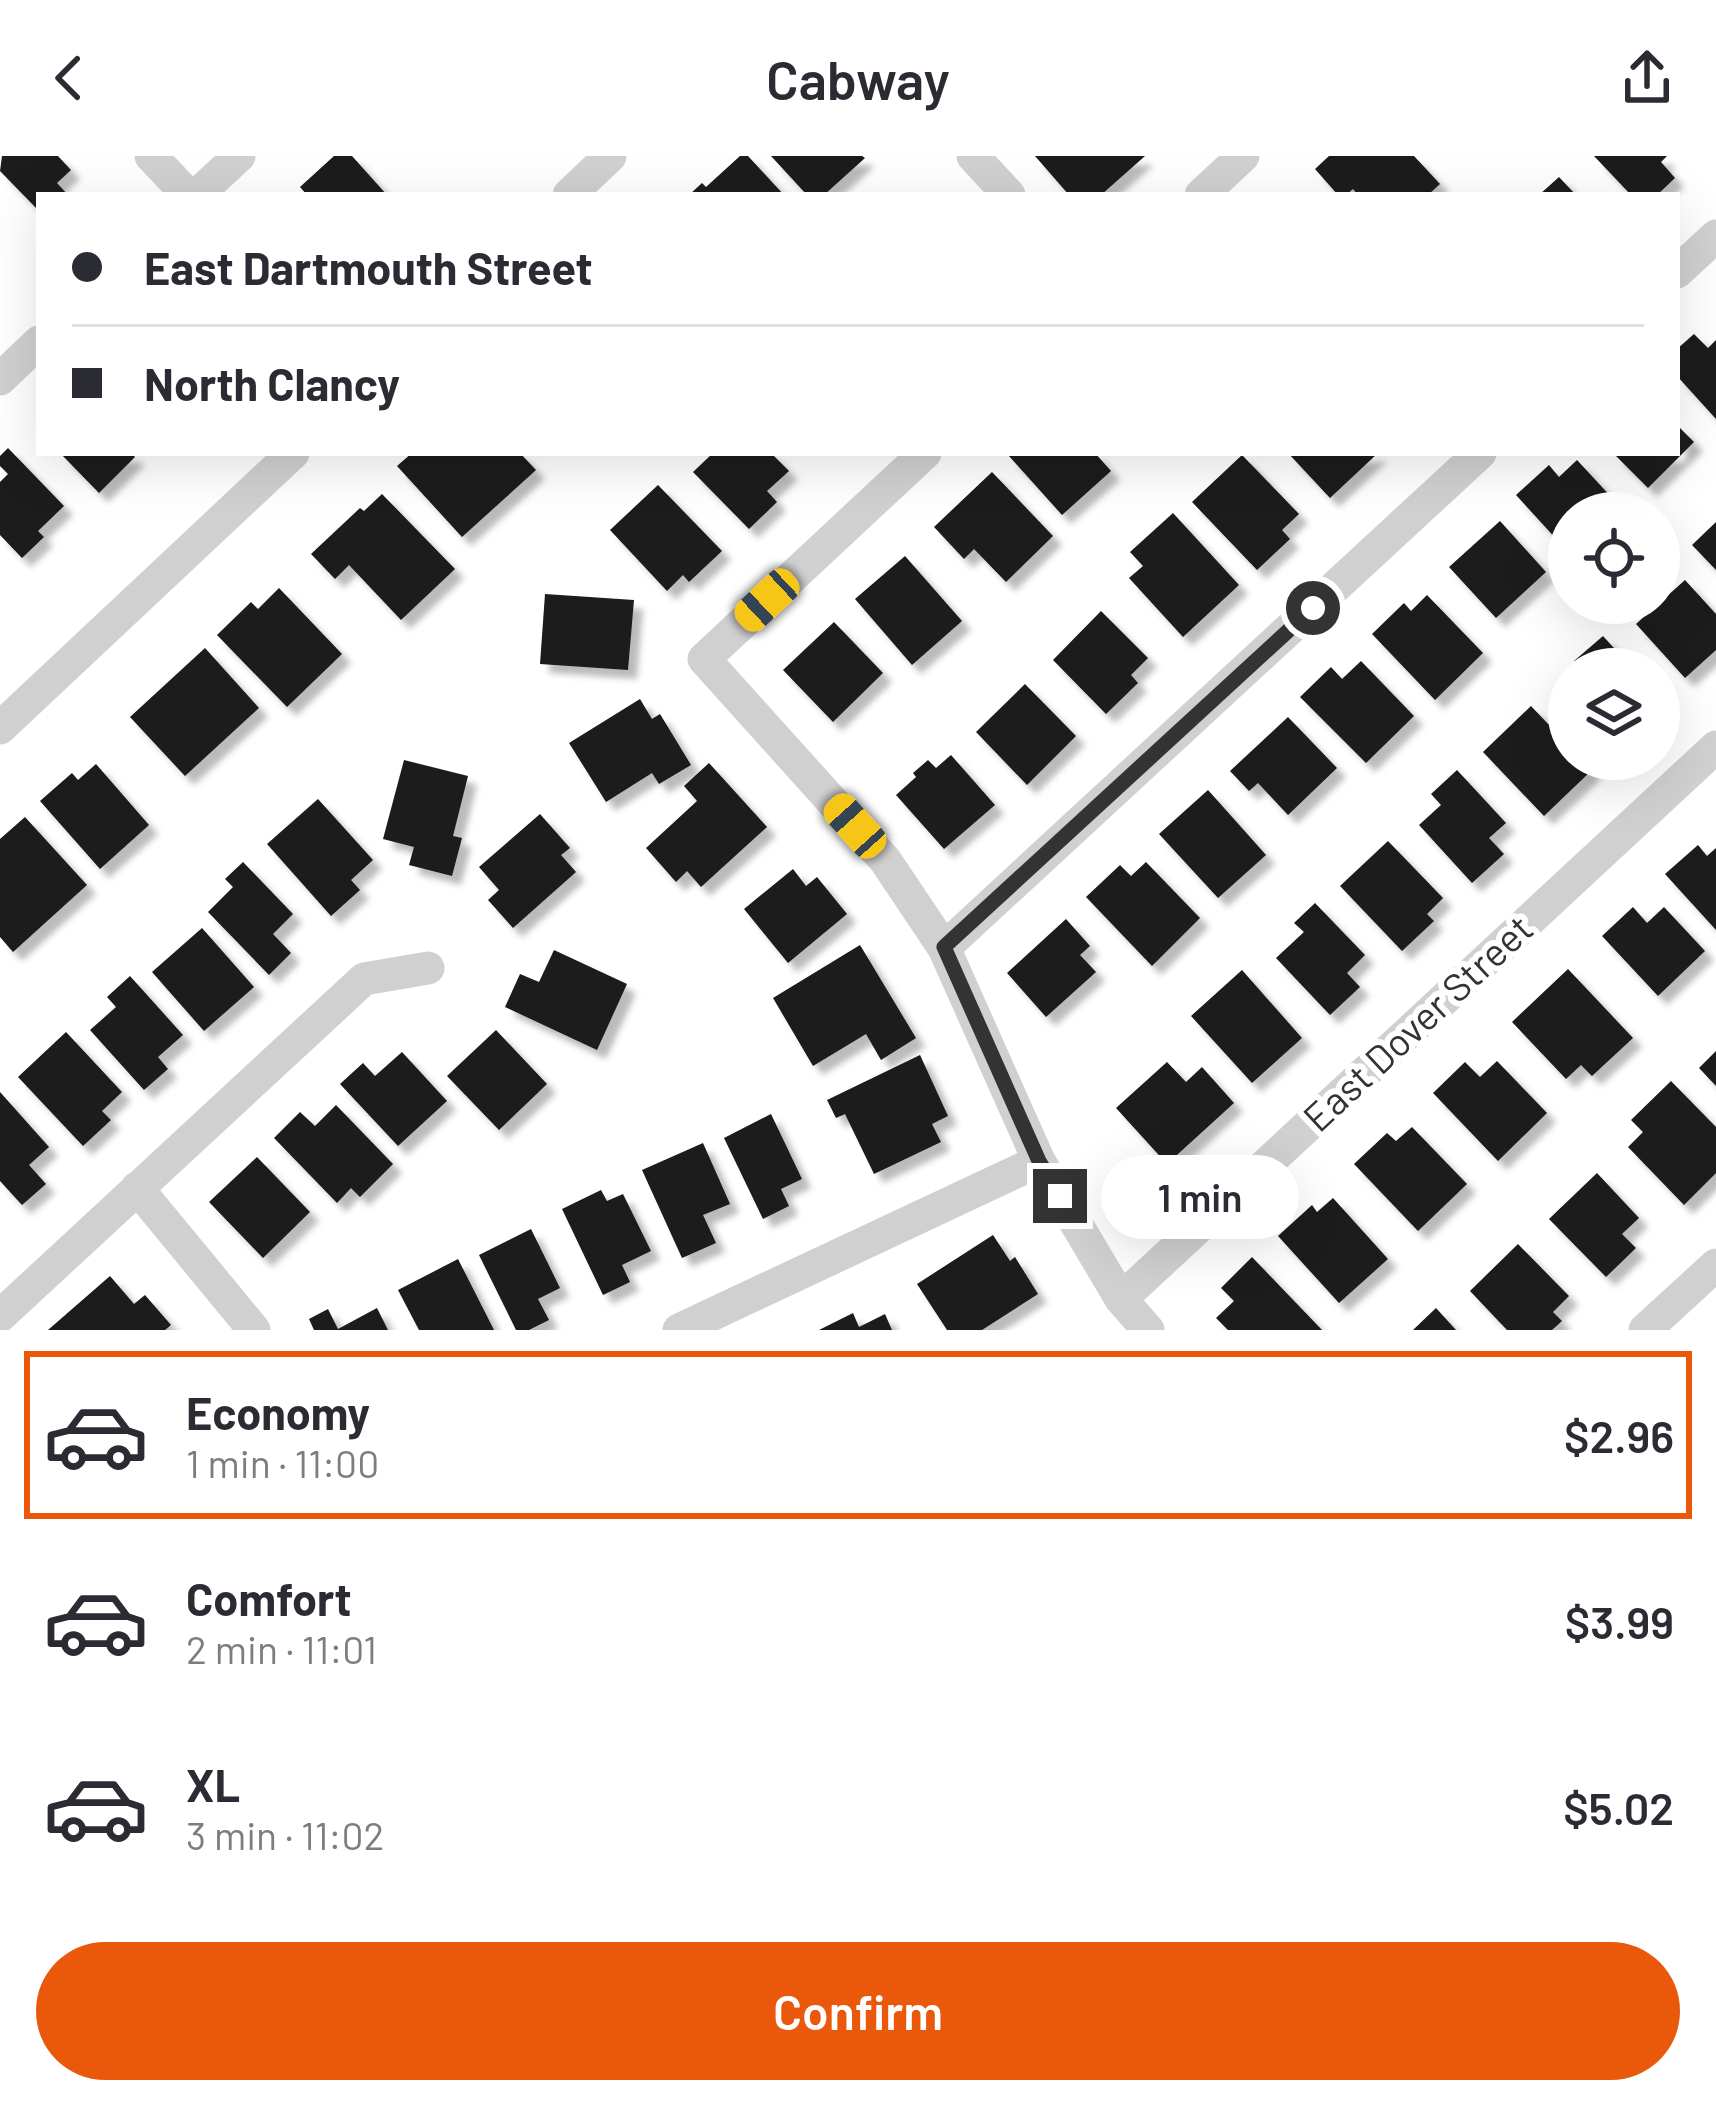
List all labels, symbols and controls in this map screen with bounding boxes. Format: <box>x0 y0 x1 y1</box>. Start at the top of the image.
icon: back <box>36 45 102 111</box>
icon: share <box>1614 45 1680 111</box>
text: Cabway <box>766 46 950 111</box>
text: East Dartmouth Street <box>144 240 593 294</box>
text: North Clancy <box>144 356 400 410</box>
map controls <box>1548 492 1680 780</box>
button: locate <box>1548 492 1680 624</box>
car <box>728 562 806 638</box>
route start <box>1286 581 1340 635</box>
button: layers <box>1548 648 1680 780</box>
car <box>818 787 892 865</box>
street label: East Dover Street <box>1293 904 1541 1140</box>
callout: 1 min <box>1102 1154 1300 1238</box>
route end <box>1033 1169 1087 1223</box>
text: 1 min <box>1157 1173 1243 1220</box>
icon: car <box>42 1381 150 1489</box>
text: Economy <box>186 1385 370 1439</box>
text: $2.96 <box>1564 1408 1674 1462</box>
text: 1 min · 11:00 <box>186 1439 379 1486</box>
icon: car <box>42 1567 150 1675</box>
text: Comfort <box>186 1571 352 1625</box>
text: $3.99 <box>1565 1594 1674 1648</box>
text: 2 min · 11:01 <box>186 1625 377 1672</box>
icon: car <box>42 1753 150 1861</box>
text: XL <box>186 1757 240 1811</box>
text: $5.02 <box>1563 1780 1674 1834</box>
text: 3 min · 11:02 <box>186 1811 384 1858</box>
button: Confirm <box>36 1942 1680 2080</box>

